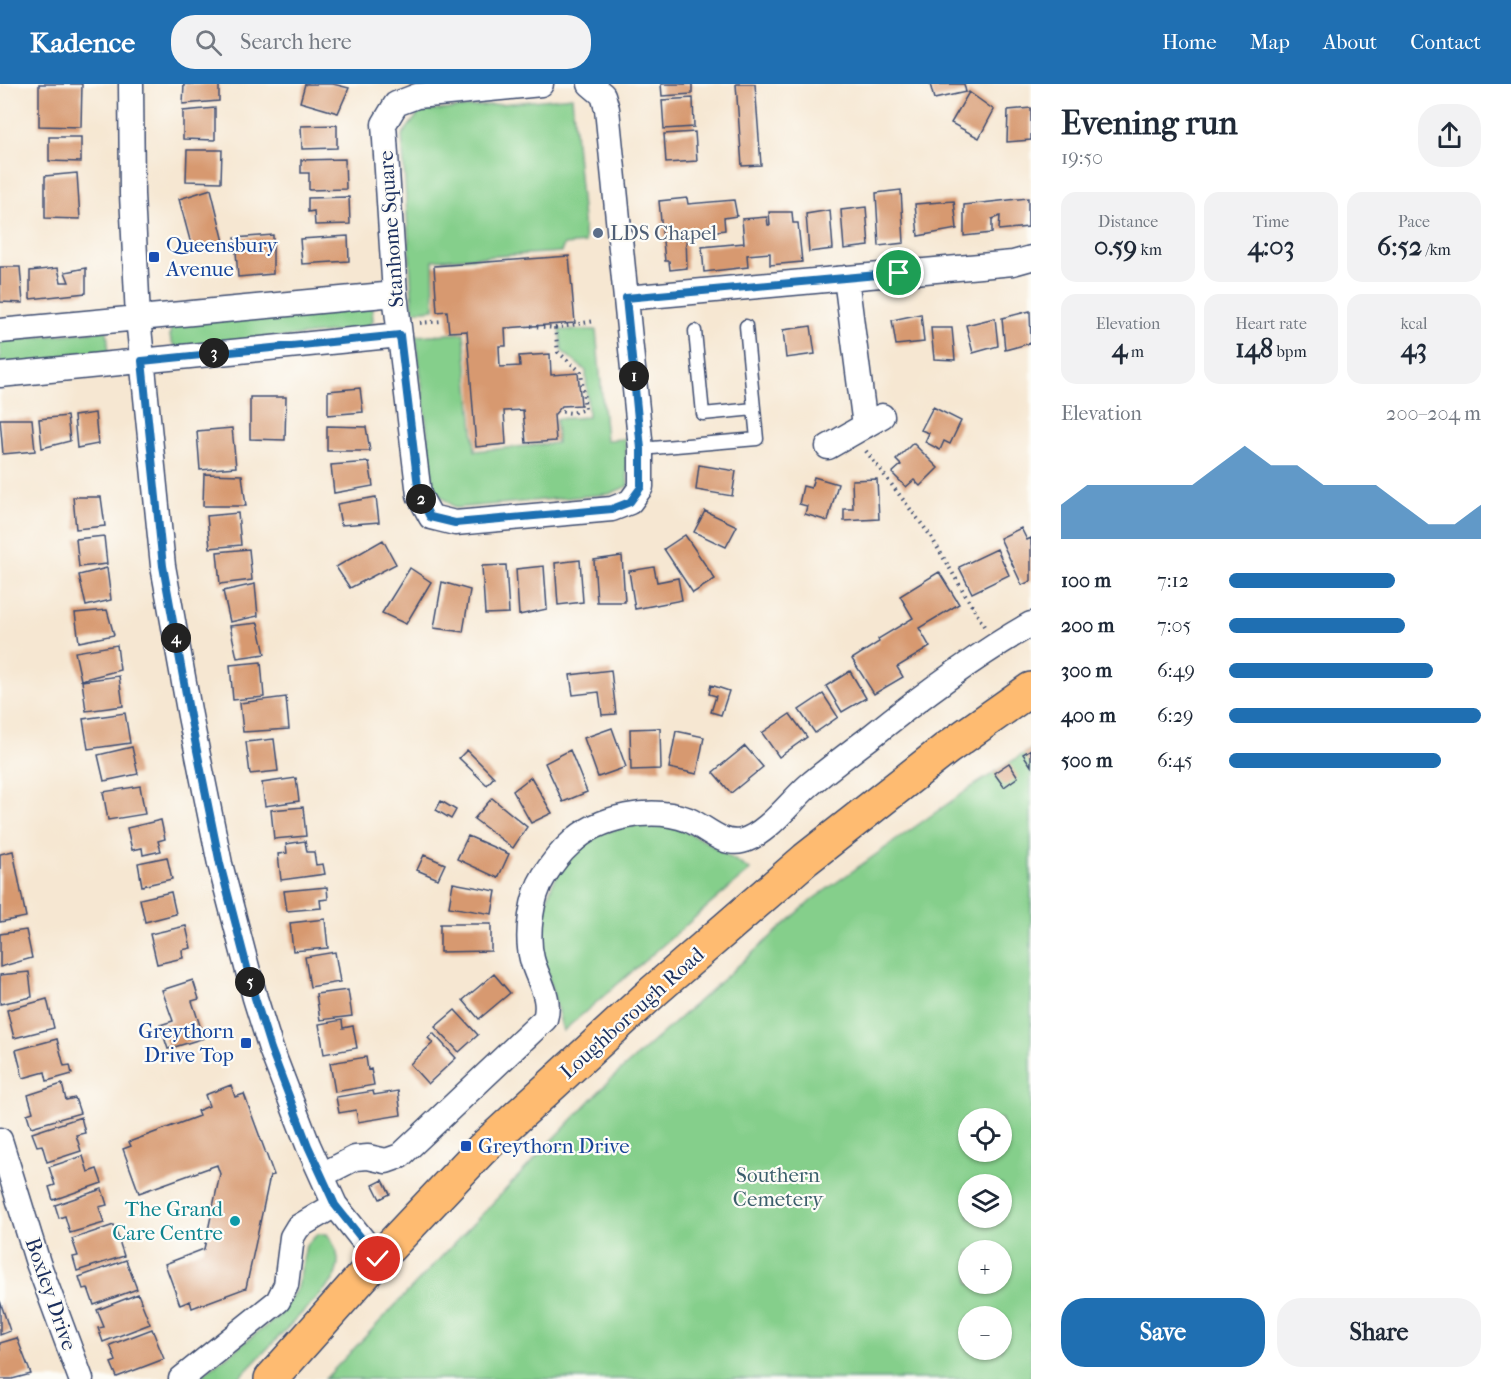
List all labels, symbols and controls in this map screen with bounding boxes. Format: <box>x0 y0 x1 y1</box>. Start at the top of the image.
search box <box>171 15 591 69</box>
text: Kadence <box>30 26 135 59</box>
icon: search <box>192 26 225 59</box>
text: Search here <box>240 29 352 55</box>
text: Home <box>1162 30 1217 54</box>
text: Map <box>1250 30 1290 54</box>
text: About <box>1323 30 1377 54</box>
text: Contact <box>1410 30 1481 54</box>
text: Evening run <box>1061 104 1238 143</box>
button: share <box>1418 104 1481 167</box>
text: 19:50 <box>1061 146 1103 169</box>
street label: Stanhome Square <box>374 150 408 308</box>
text: Distance <box>1098 212 1158 231</box>
text: Time <box>1253 212 1289 231</box>
text: Pace <box>1398 212 1430 231</box>
place label: LDS Chapel <box>610 221 717 245</box>
marker: LDS Chapel <box>591 226 605 240</box>
text: 0.59 <box>1094 231 1137 262</box>
text: 4:03 <box>1248 231 1294 262</box>
text: 6:52 <box>1377 231 1422 262</box>
place label: Queensbury Avenue <box>165 233 278 281</box>
text: km <box>1137 240 1162 259</box>
text: /km <box>1422 240 1451 259</box>
pin <box>873 247 924 298</box>
marker: Queensbury Avenue <box>147 250 161 264</box>
icon: arrive <box>882 256 915 289</box>
text: Elevation <box>1096 314 1160 333</box>
text: Heart rate <box>1235 314 1307 333</box>
text: kcal <box>1401 314 1427 333</box>
text: 4 <box>1112 333 1127 364</box>
text: 148 <box>1235 333 1273 364</box>
text: 43 <box>1401 333 1427 364</box>
pin: 3 <box>199 338 229 368</box>
text: m <box>1127 342 1144 361</box>
text: bpm <box>1273 342 1307 361</box>
text: 3 <box>211 343 217 362</box>
pin: 1 <box>619 361 649 391</box>
text: 1 <box>631 366 637 385</box>
text: Elevation <box>1061 402 1142 425</box>
text: 200–204 m <box>1386 402 1481 425</box>
pin: 2 <box>406 484 436 514</box>
text: 2 <box>417 489 425 508</box>
text: 100 m <box>1061 569 1111 592</box>
text: 7:12 <box>1157 569 1189 592</box>
text: 200 m <box>1061 614 1114 637</box>
text: 7:05 <box>1157 614 1191 637</box>
pin: 4 <box>161 623 191 653</box>
text: 4 <box>171 628 181 647</box>
text: 300 m <box>1061 659 1112 682</box>
text: 6:49 <box>1157 659 1195 682</box>
text: 400 m <box>1061 704 1116 727</box>
text: 6:29 <box>1157 704 1193 727</box>
text: 500 m <box>1061 749 1113 772</box>
text: 6:45 <box>1157 749 1193 772</box>
street label: Loughborough Road <box>555 942 709 1084</box>
pin: 5 <box>235 967 265 997</box>
text: 5 <box>247 972 253 991</box>
place label: Greythorn Drive Top <box>138 1019 234 1067</box>
marker: Greythorn Drive Top <box>239 1036 253 1050</box>
map controls <box>958 1108 1012 1360</box>
button: locate <box>958 1108 1012 1162</box>
place label: Greythorn Drive <box>478 1134 630 1158</box>
marker: Greythorn Drive <box>459 1139 473 1153</box>
park label: Southern Cemetery <box>733 1163 824 1211</box>
button: layers <box>958 1174 1012 1228</box>
place label: The Grand Care Centre <box>112 1197 224 1245</box>
marker: The Grand Care Centre <box>228 1214 242 1228</box>
pin <box>352 1233 403 1284</box>
street label: Boxley Drive <box>21 1235 81 1353</box>
button: + <box>958 1240 1012 1294</box>
icon: check <box>361 1242 394 1275</box>
button: Save <box>1061 1298 1265 1367</box>
button: Share <box>1277 1298 1481 1367</box>
button: − <box>958 1306 1012 1360</box>

